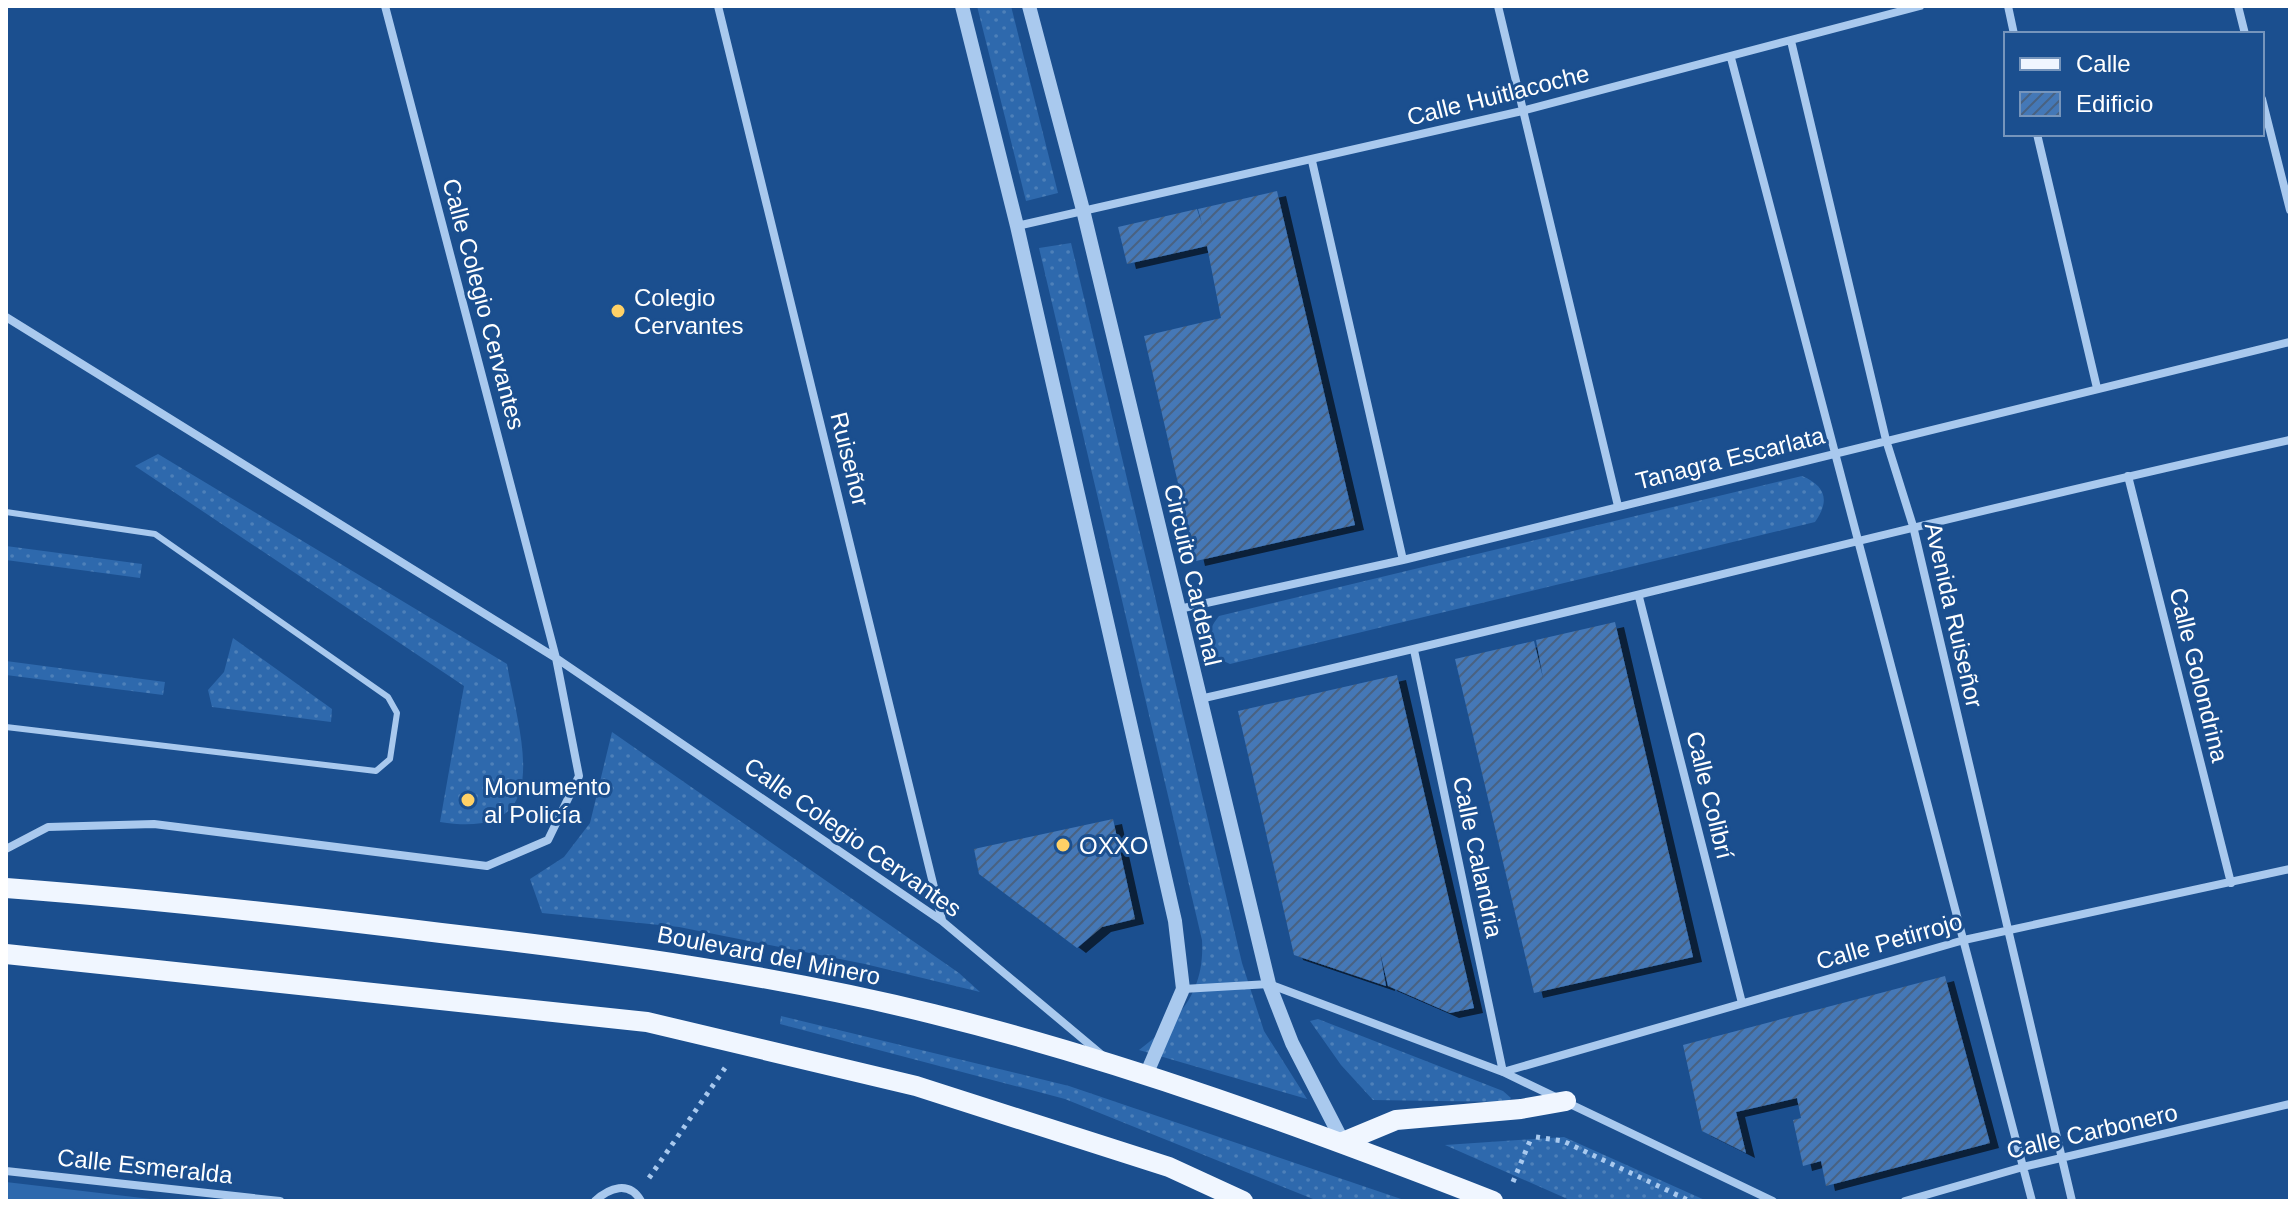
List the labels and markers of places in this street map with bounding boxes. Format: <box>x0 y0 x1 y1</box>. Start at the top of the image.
place label: Colegio Cervantes <box>634 284 743 339</box>
marker: Colegio Cervantes <box>609 302 627 320</box>
place label: Monumento al Policía <box>484 773 611 828</box>
marker: Monumento al Policía <box>459 791 477 809</box>
place label: OXXO <box>1079 832 1148 859</box>
marker: OXXO <box>1054 836 1072 854</box>

